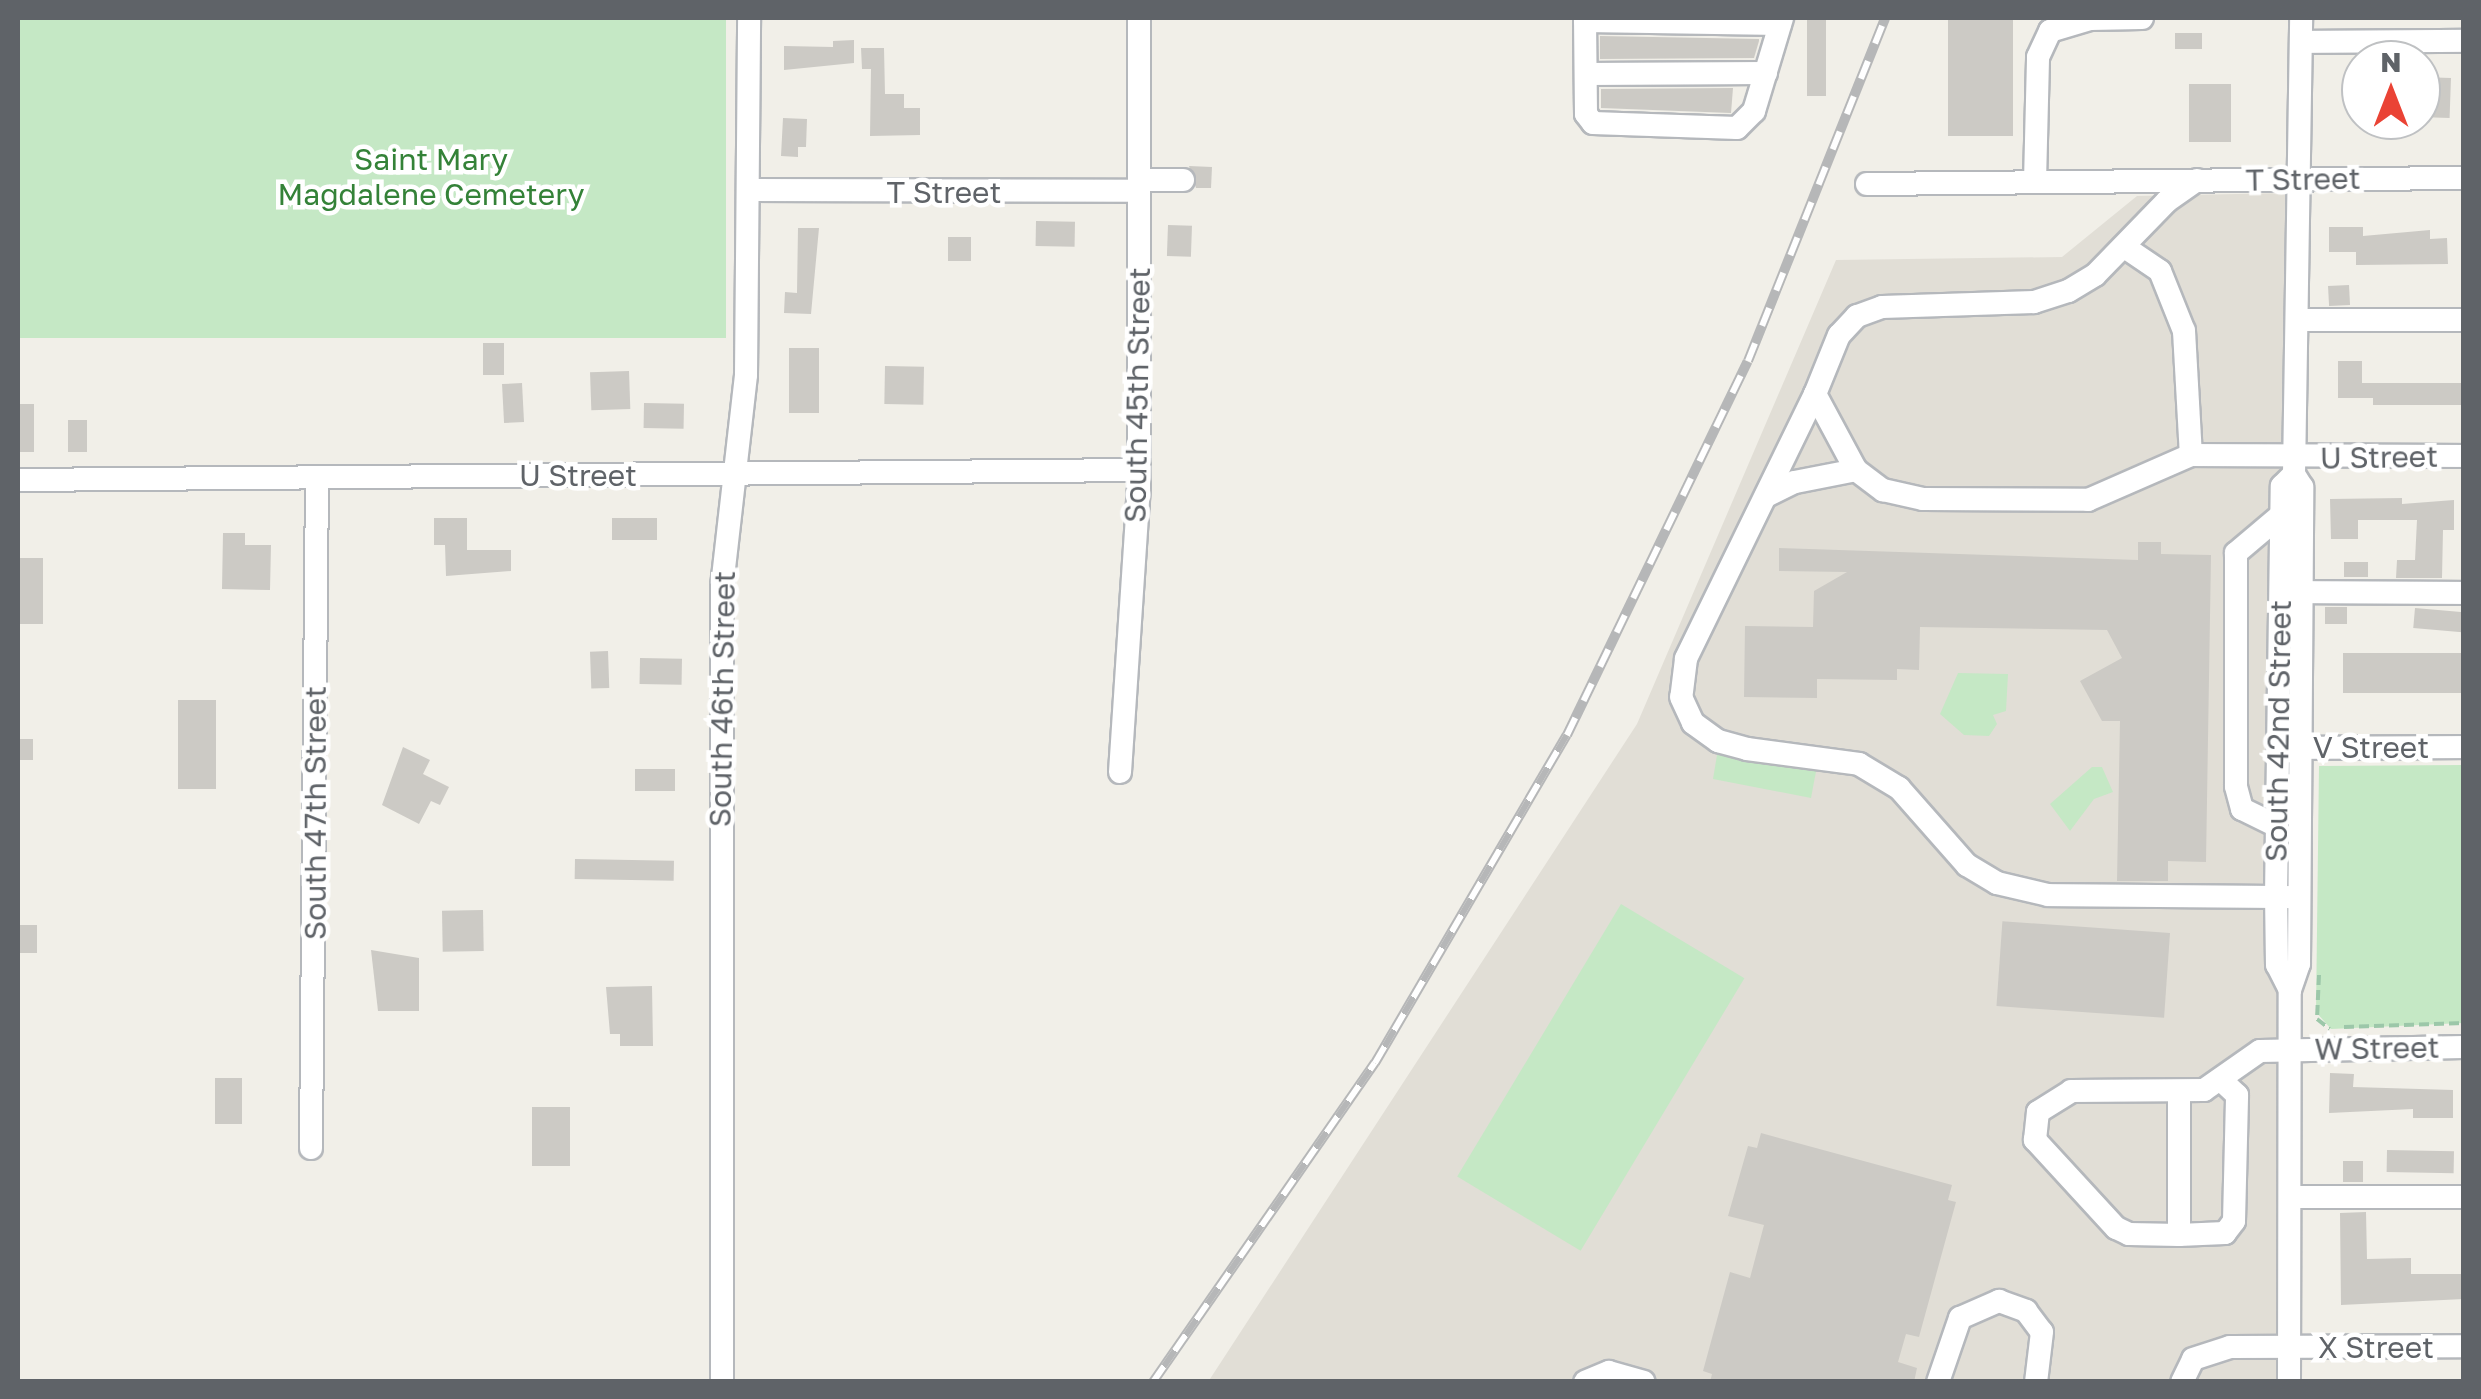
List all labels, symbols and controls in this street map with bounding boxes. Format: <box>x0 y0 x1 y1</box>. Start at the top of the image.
north arrow <box>2341 40 2441 140</box>
text: N <box>2380 45 2402 78</box>
park label: Saint Mary Magdalene Cemetery <box>277 141 585 212</box>
street label: T Street <box>2245 160 2361 198</box>
street label: T Street <box>887 174 1001 210</box>
street label: South 45th Street <box>1117 267 1157 523</box>
street label: U Street <box>2320 438 2438 476</box>
street label: U Street <box>519 457 637 493</box>
street label: South 46th Street <box>702 570 742 828</box>
street label: South 42nd Street <box>2258 600 2298 862</box>
street label: South 47th Street <box>297 686 333 940</box>
street label: V Street <box>2313 729 2429 765</box>
street label: W Street <box>2314 1029 2440 1067</box>
street label: X Street <box>2318 1329 2434 1365</box>

